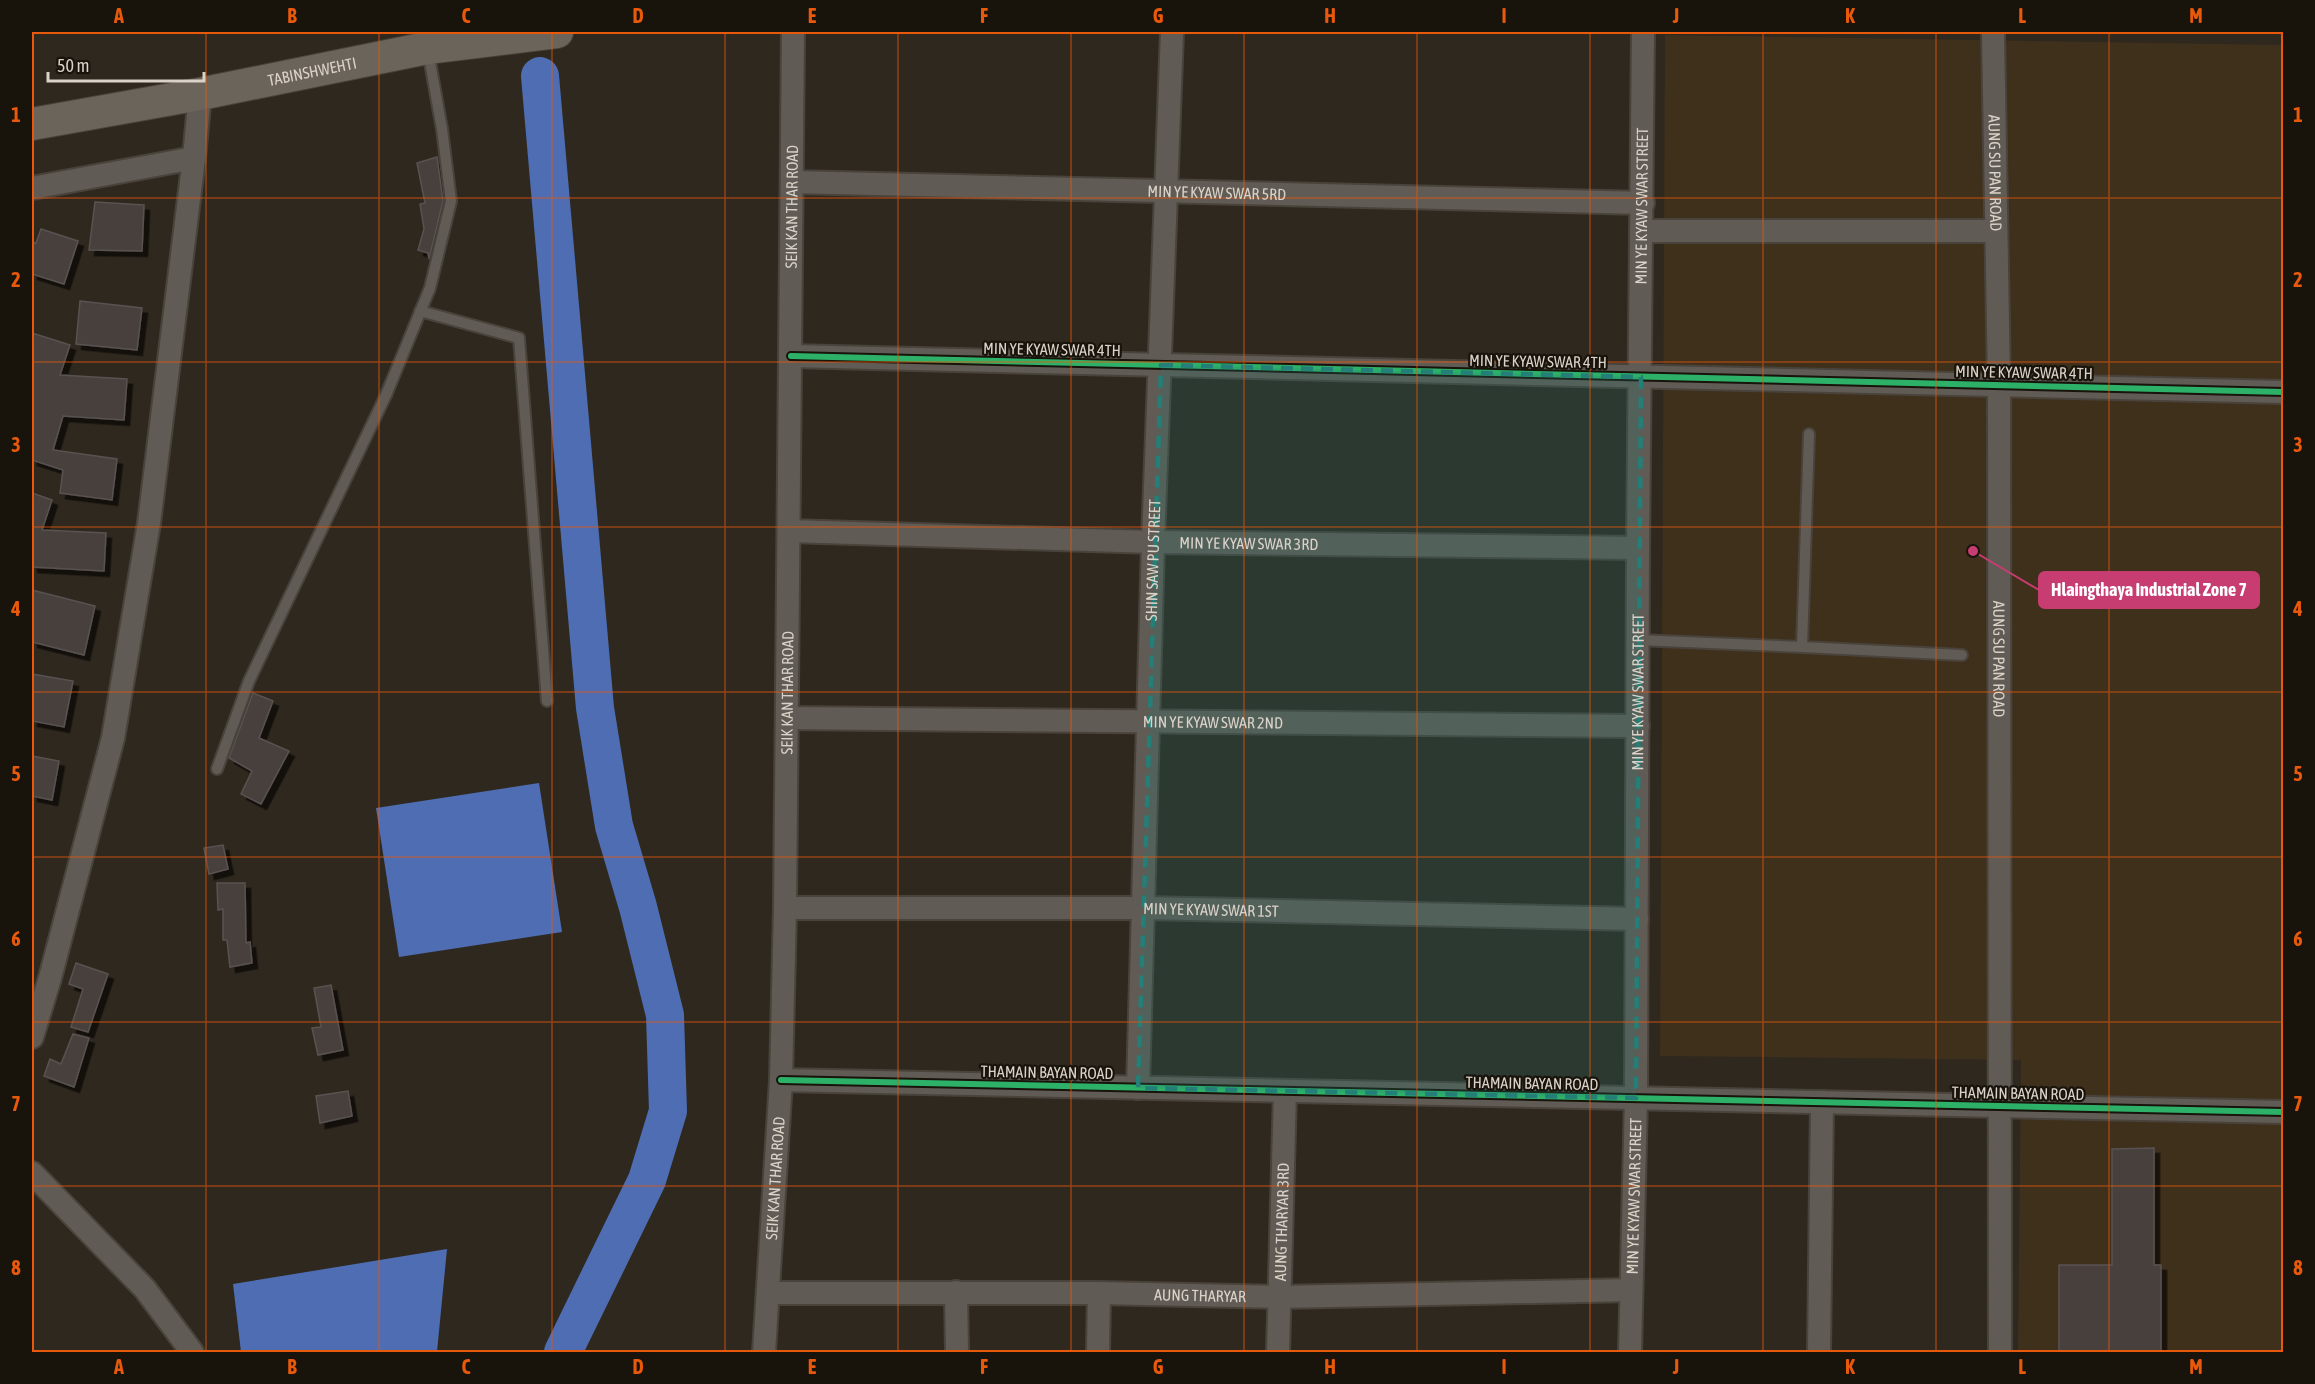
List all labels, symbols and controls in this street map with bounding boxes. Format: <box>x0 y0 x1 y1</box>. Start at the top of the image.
text: A <box>113 4 124 27</box>
text: B <box>287 4 297 27</box>
text: C <box>462 4 471 27</box>
text: D <box>632 4 644 27</box>
text: E <box>808 4 817 27</box>
text: F <box>980 4 988 27</box>
text: G <box>1153 4 1164 27</box>
text: H <box>1324 4 1336 27</box>
text: I <box>1501 4 1507 27</box>
text: J <box>1672 4 1679 27</box>
text: K <box>1845 4 1855 27</box>
text: L <box>2018 4 2026 27</box>
text: M <box>2189 4 2203 27</box>
scale bar <box>48 45 204 83</box>
street label: TABINSHWEHTI <box>266 54 358 89</box>
text: 50 m <box>57 55 89 76</box>
text: 1 <box>11 103 21 126</box>
text: 1 <box>2293 103 2303 126</box>
street label: AUNG SU PAN ROAD <box>1985 115 2005 231</box>
street label: MIN YE KYAW SWAR STREET <box>1632 128 1651 285</box>
street label: SEIK KAN THAR ROAD <box>782 145 801 268</box>
street label: MIN YE KYAW SWAR 5RD <box>1147 182 1286 203</box>
text: 2 <box>11 268 21 291</box>
text: 2 <box>2293 268 2303 291</box>
street label: MIN YE KYAW SWAR 4TH <box>983 339 1121 359</box>
street label: MIN YE KYAW SWAR 4TH <box>1469 351 1607 371</box>
street label: MIN YE KYAW SWAR 4TH <box>1955 362 2093 382</box>
text: 3 <box>11 433 21 456</box>
text: 3 <box>2293 433 2303 456</box>
street label: SHIN SAW PU STREET <box>1142 499 1164 621</box>
street label: MIN YE KYAW SWAR 3RD <box>1179 533 1318 553</box>
callout: Hlaingthaya Industrial Zone 7 <box>2039 572 2259 608</box>
text: Hlaingthaya Industrial Zone 7 <box>2051 579 2247 600</box>
text: 4 <box>10 597 21 620</box>
text: 4 <box>2292 597 2303 620</box>
street label: AUNG SU PAN ROAD <box>1990 601 2008 717</box>
street label: MIN YE KYAW SWAR STREET <box>1628 614 1647 770</box>
street label: SEIK KAN THAR ROAD <box>777 631 797 754</box>
street label: MIN YE KYAW SWAR 2ND <box>1143 712 1283 732</box>
text: 5 <box>11 762 21 785</box>
text: 5 <box>2293 762 2303 785</box>
street label: MIN YE KYAW SWAR 1ST <box>1143 899 1279 920</box>
text: 6 <box>11 927 21 950</box>
text: 6 <box>2293 927 2303 950</box>
street label: THAMAIN BAYAN ROAD <box>980 1062 1114 1082</box>
street label: THAMAIN BAYAN ROAD <box>1465 1073 1599 1093</box>
street label: THAMAIN BAYAN ROAD <box>1951 1083 2085 1103</box>
text: 7 <box>11 1092 21 1115</box>
text: 7 <box>2293 1092 2303 1115</box>
street label: SEIK KAN THAR ROAD <box>762 1116 788 1241</box>
street label: MIN YE KYAW SWAR STREET <box>1623 1118 1645 1275</box>
street label: AUNG THARYAR 3RD <box>1271 1163 1292 1281</box>
text: 8 <box>11 1256 21 1279</box>
text: 8 <box>2293 1256 2303 1279</box>
street label: AUNG THARYAR <box>1154 1285 1246 1305</box>
text: A <box>113 1355 124 1378</box>
text: B <box>287 1355 297 1378</box>
text: C <box>462 1355 471 1378</box>
text: D <box>632 1355 644 1378</box>
text: E <box>808 1355 817 1378</box>
text: F <box>980 1355 988 1378</box>
text: G <box>1153 1355 1164 1378</box>
text: H <box>1324 1355 1336 1378</box>
text: I <box>1501 1355 1507 1378</box>
text: J <box>1672 1355 1679 1378</box>
text: K <box>1845 1355 1855 1378</box>
text: L <box>2018 1355 2026 1378</box>
text: M <box>2189 1355 2203 1378</box>

